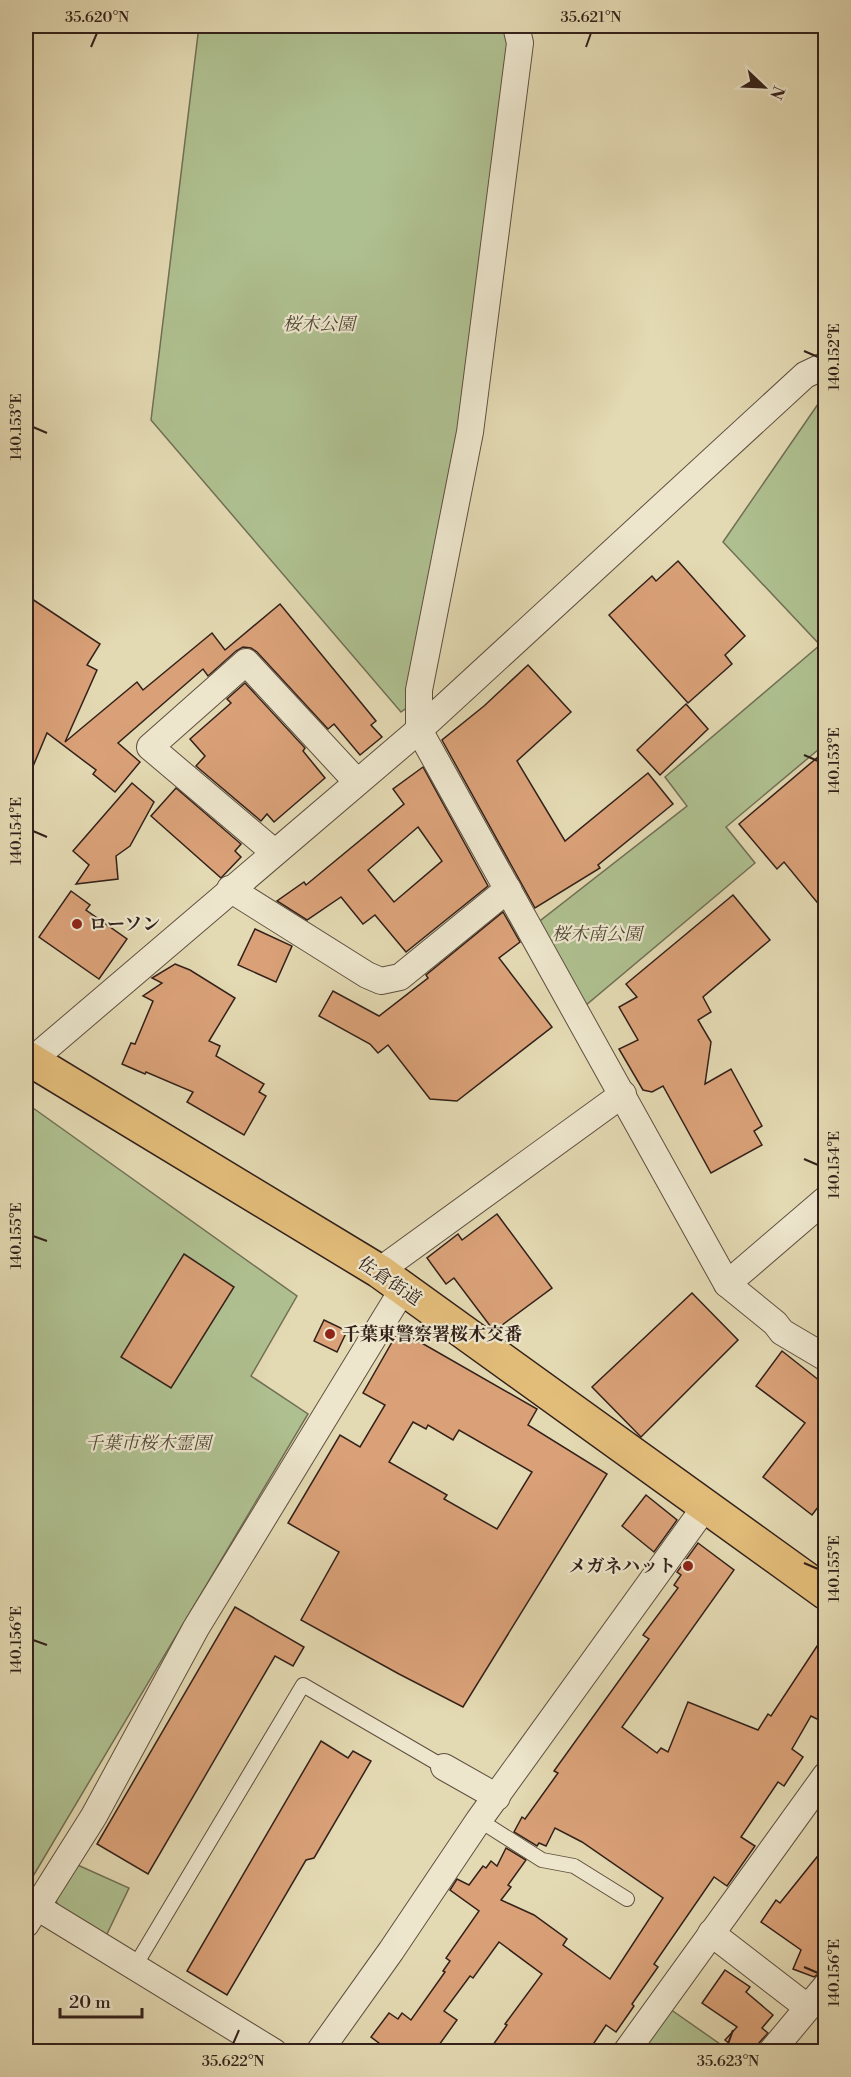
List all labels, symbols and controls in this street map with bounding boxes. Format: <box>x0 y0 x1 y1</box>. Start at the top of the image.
text: 35.620°N <box>65 8 129 27</box>
text: 35.621°N <box>561 8 621 27</box>
north arrow <box>734 57 794 117</box>
text: N <box>765 83 789 103</box>
park label: 桜木公園 <box>283 313 358 336</box>
text: 140.152°E <box>825 323 844 391</box>
text: 140.153°E <box>7 393 26 461</box>
text: 140.153°E <box>825 727 844 795</box>
text: 140.154°E <box>7 797 26 865</box>
place label: ローソン <box>89 913 160 936</box>
marker: ローソン <box>70 917 84 931</box>
park label: 桜木南公園 <box>552 923 645 946</box>
text: 140.154°E <box>825 1131 844 1199</box>
text: 140.155°E <box>7 1202 26 1270</box>
street label: 佐倉街道 <box>353 1252 426 1311</box>
place label: 千葉東警察署桜木交番 <box>342 1323 522 1346</box>
marker: 千葉東警察署桜木交番 <box>323 1327 337 1341</box>
park label: 千葉市桜木霊園 <box>85 1432 214 1455</box>
text: 140.155°E <box>825 1535 844 1603</box>
place label: メガネハット <box>568 1555 676 1578</box>
marker: メガネハット <box>681 1559 695 1573</box>
text: 140.156°E <box>7 1606 26 1674</box>
text: 140.156°E <box>825 1939 844 2007</box>
scale bar <box>60 1981 142 2019</box>
text: 20 m <box>69 1991 111 2014</box>
text: 35.622°N <box>202 2052 264 2071</box>
text: 35.623°N <box>697 2052 759 2071</box>

